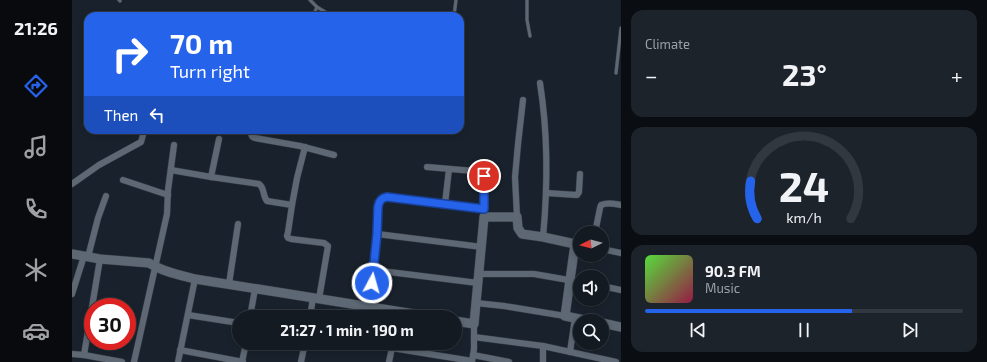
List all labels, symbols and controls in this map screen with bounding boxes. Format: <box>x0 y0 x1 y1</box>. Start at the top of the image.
text: 21:26 <box>14 17 58 39</box>
text: 70 m <box>170 26 233 60</box>
icon: right <box>104 28 156 80</box>
text: Climate <box>645 36 690 52</box>
text: 23° <box>782 56 827 92</box>
text: Turn right <box>170 60 250 82</box>
text: − <box>645 62 658 88</box>
text: + <box>951 62 963 88</box>
icon: directions <box>22 72 50 100</box>
icon: left <box>146 104 168 126</box>
text: Then <box>104 106 138 124</box>
icon: music <box>22 133 50 161</box>
pin <box>467 159 501 193</box>
text: 24 <box>779 160 829 210</box>
icon: arrive <box>473 165 495 187</box>
icon: phone <box>22 195 50 223</box>
text: km/h <box>786 209 822 226</box>
north arrow <box>573 226 609 262</box>
map controls <box>573 226 609 350</box>
icon: climate <box>22 256 50 284</box>
position arrow <box>351 262 393 304</box>
text: 90.3 FM <box>705 262 761 280</box>
button: sound <box>573 270 609 306</box>
text: Music <box>705 280 740 296</box>
speed limit sign: 30 <box>84 298 136 350</box>
button: search <box>573 314 609 350</box>
icon: car <box>22 317 50 345</box>
icon: previous <box>687 319 709 341</box>
icon: pause <box>793 319 815 341</box>
icon: next <box>899 319 921 341</box>
text: 21:27 · 1 min · 190 m <box>280 321 414 339</box>

